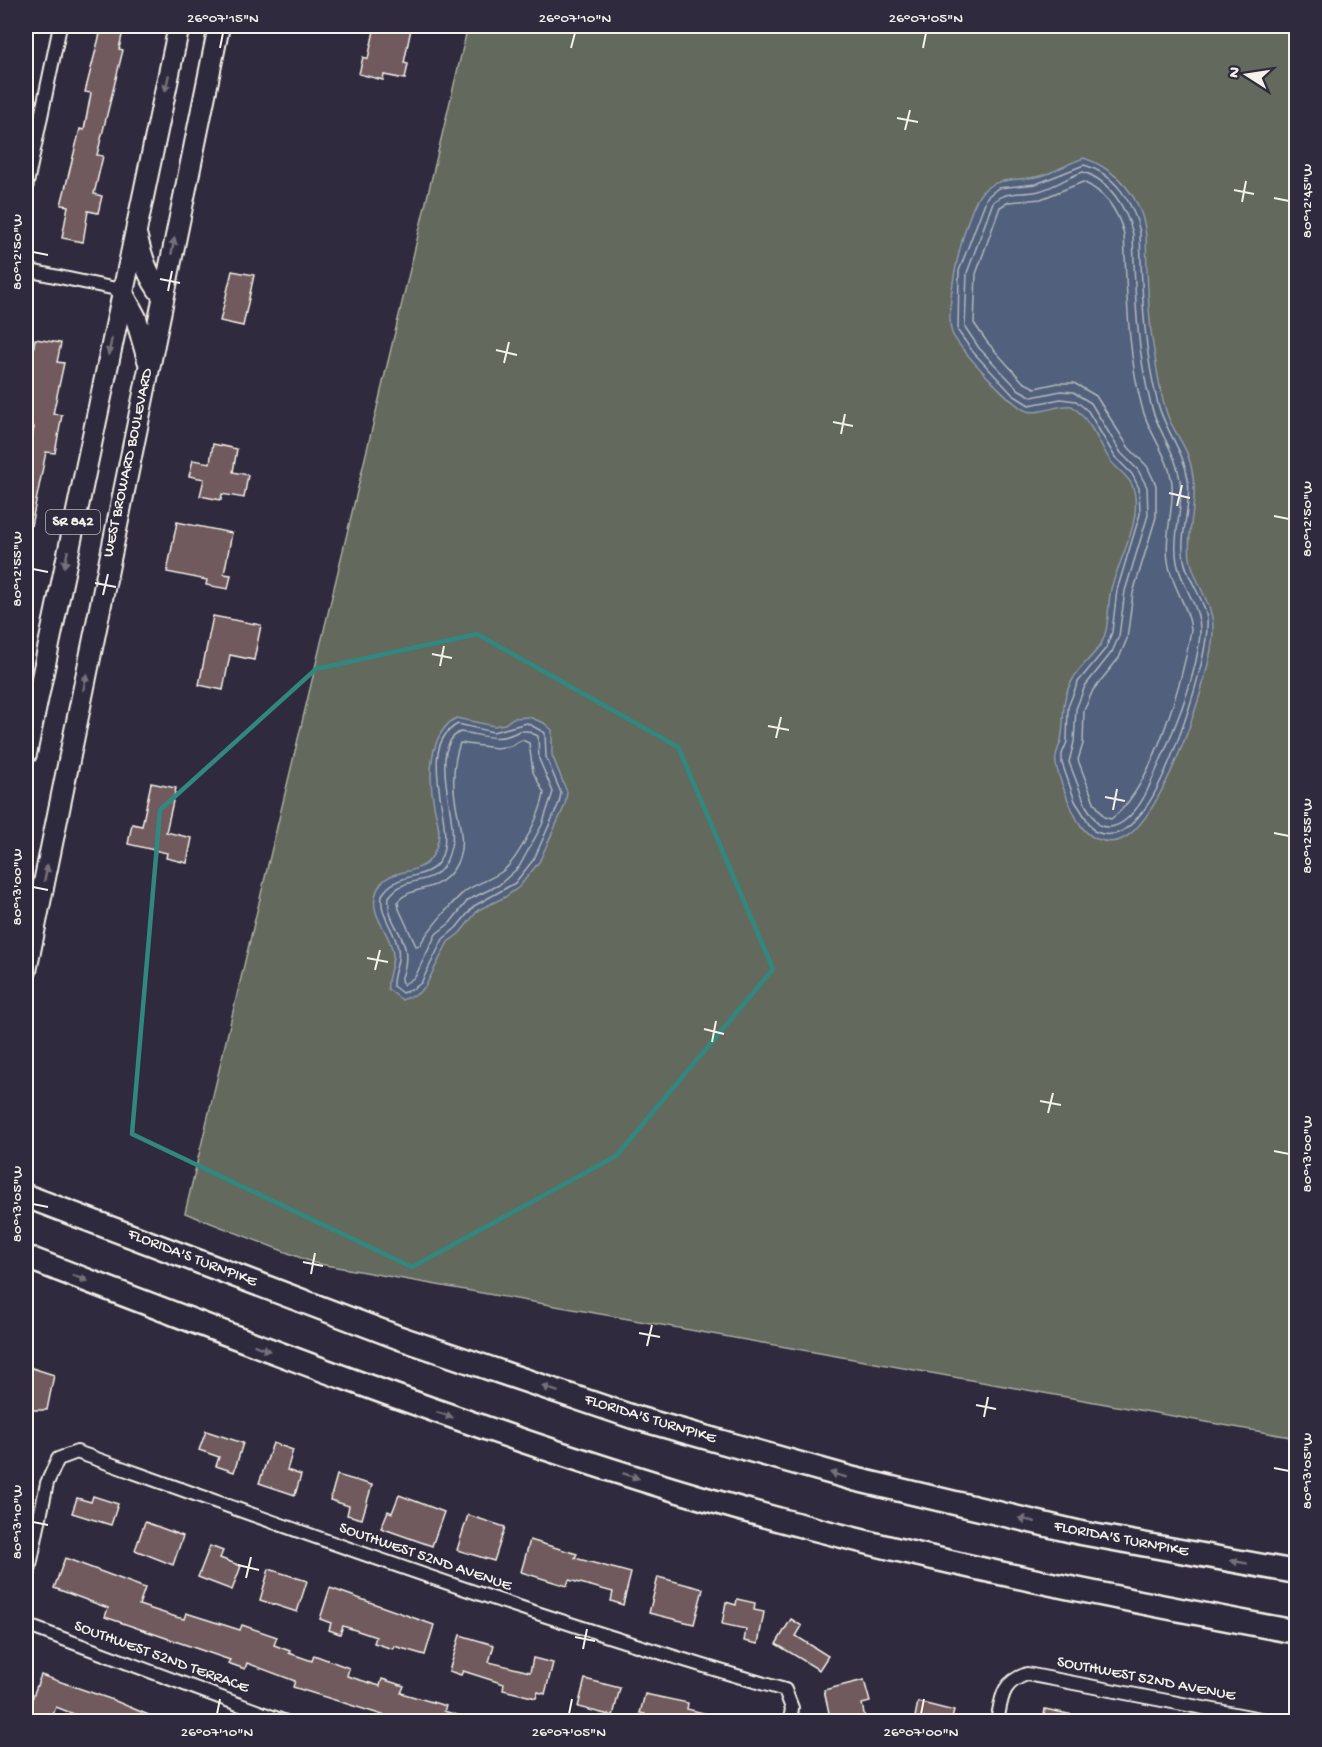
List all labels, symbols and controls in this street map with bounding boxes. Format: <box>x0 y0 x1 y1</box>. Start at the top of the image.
text: 26°07'15"N <box>187 10 259 28</box>
text: 26°07'10"N <box>539 10 611 28</box>
text: 26°07'05"N <box>889 10 963 28</box>
north arrow <box>1217 45 1277 105</box>
text: N <box>1225 65 1246 80</box>
one-way arrow <box>162 73 171 92</box>
text: 80°12'45"W <box>1299 163 1317 238</box>
text: 80°12'50"W <box>9 214 27 290</box>
one-way arrow <box>169 237 178 256</box>
one-way arrow <box>104 338 114 357</box>
street label: WEST BROWARD BOULEVARD <box>100 366 158 559</box>
text: 80°12'50"W <box>1299 481 1317 557</box>
road number: SR 842 <box>46 510 100 534</box>
text: 80°12'55"W <box>9 531 27 607</box>
one-way arrow <box>61 550 70 569</box>
one-way arrow <box>81 672 90 691</box>
text: 80°12'55"W <box>1299 798 1317 874</box>
text: 80°13'00"W <box>9 848 27 926</box>
one-way arrow <box>42 863 51 882</box>
text: 80°13'00"W <box>1299 1115 1317 1193</box>
text: 80°13'05"W <box>9 1165 27 1242</box>
street label: FLORIDA'S TURNPIKE <box>124 1225 260 1293</box>
one-way arrow <box>71 1274 89 1284</box>
one-way arrow <box>254 1343 272 1353</box>
one-way arrow <box>541 1384 559 1393</box>
street label: FLORIDA'S TURNPIKE <box>581 1391 719 1449</box>
one-way arrow <box>436 1411 454 1420</box>
text: 80°13'05"W <box>1299 1432 1317 1509</box>
one-way arrow <box>828 1469 847 1479</box>
one-way arrow <box>622 1472 640 1481</box>
text: 80°13'10"W <box>9 1484 27 1559</box>
one-way arrow <box>1018 1515 1036 1525</box>
street label: FLORIDA'S TURNPIKE <box>1051 1517 1191 1563</box>
street label: SOUTHWEST 52ND AVENUE <box>336 1519 515 1597</box>
one-way arrow <box>1229 1557 1248 1566</box>
street label: SOUTHWEST 52ND TERRACE <box>71 1618 252 1699</box>
street label: SOUTHWEST 52ND AVENUE <box>1055 1653 1238 1707</box>
text: 26°07'10"N <box>181 1724 253 1742</box>
text: 26°07'05"N <box>532 1724 606 1742</box>
text: 26°07'00"N <box>884 1724 959 1742</box>

